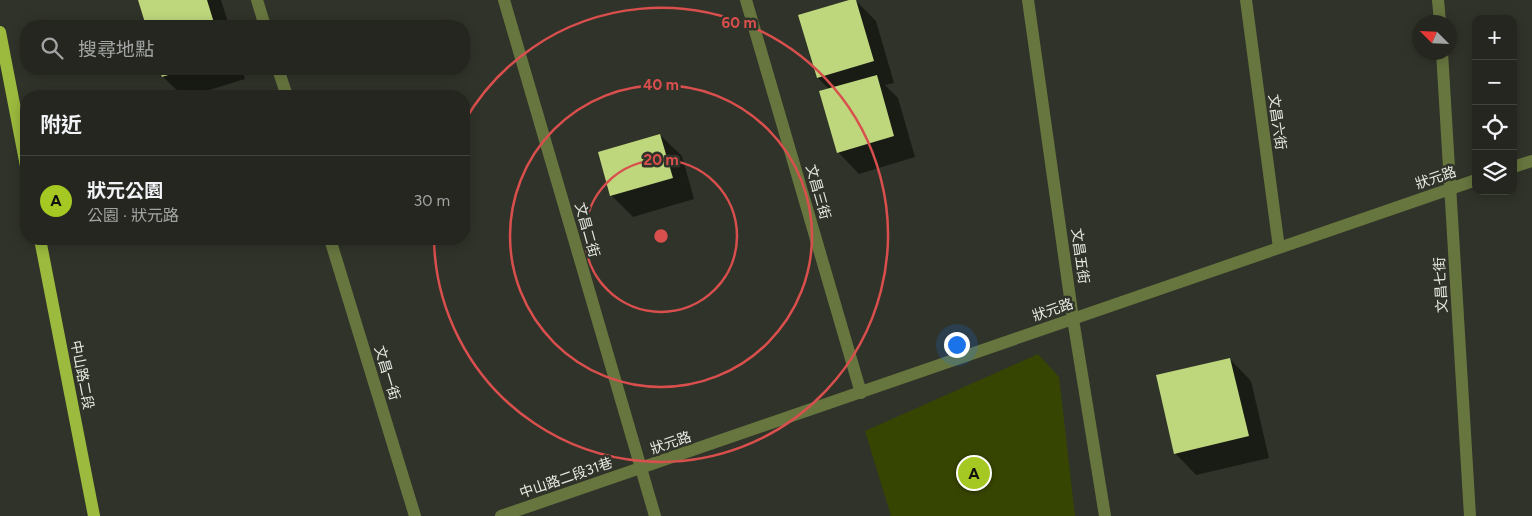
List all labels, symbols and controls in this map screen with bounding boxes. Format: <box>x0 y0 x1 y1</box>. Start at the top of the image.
text: 60 m <box>721 14 757 32</box>
north arrow <box>1412 15 1457 60</box>
map controls <box>1472 15 1517 195</box>
button: + <box>1472 15 1517 60</box>
search box <box>20 20 470 75</box>
icon: search <box>38 34 66 62</box>
text: 搜尋地點 <box>78 38 154 61</box>
button: − <box>1472 60 1517 105</box>
text: 40 m <box>643 76 679 94</box>
street label: 文昌六街 <box>1265 93 1289 151</box>
button: locate <box>1472 105 1517 150</box>
text: 附近 <box>40 112 82 137</box>
button: layers <box>1472 150 1517 195</box>
text: 20 m <box>643 151 679 169</box>
street label: 文昌三街 <box>802 163 834 221</box>
street label: 狀元路 <box>1413 163 1459 193</box>
text: 狀元公園 <box>87 179 163 202</box>
text: A <box>50 191 62 210</box>
text: 30 m <box>413 191 450 210</box>
street label: 文昌二街 <box>571 201 603 259</box>
text: 公園 · 狀元路 <box>87 206 179 225</box>
centre of rings <box>652 227 670 245</box>
street label: 文昌五街 <box>1068 227 1092 285</box>
street label: 文昌七街 <box>1431 257 1451 313</box>
street label: 狀元路 <box>1030 295 1076 325</box>
your location <box>944 332 970 358</box>
street label: 中山路二段 <box>67 339 97 411</box>
street label: 文昌一街 <box>371 344 403 402</box>
street label: 狀元路 <box>648 428 694 458</box>
street label: 中山路二段31巷 <box>517 454 615 502</box>
pin: A <box>958 454 990 492</box>

